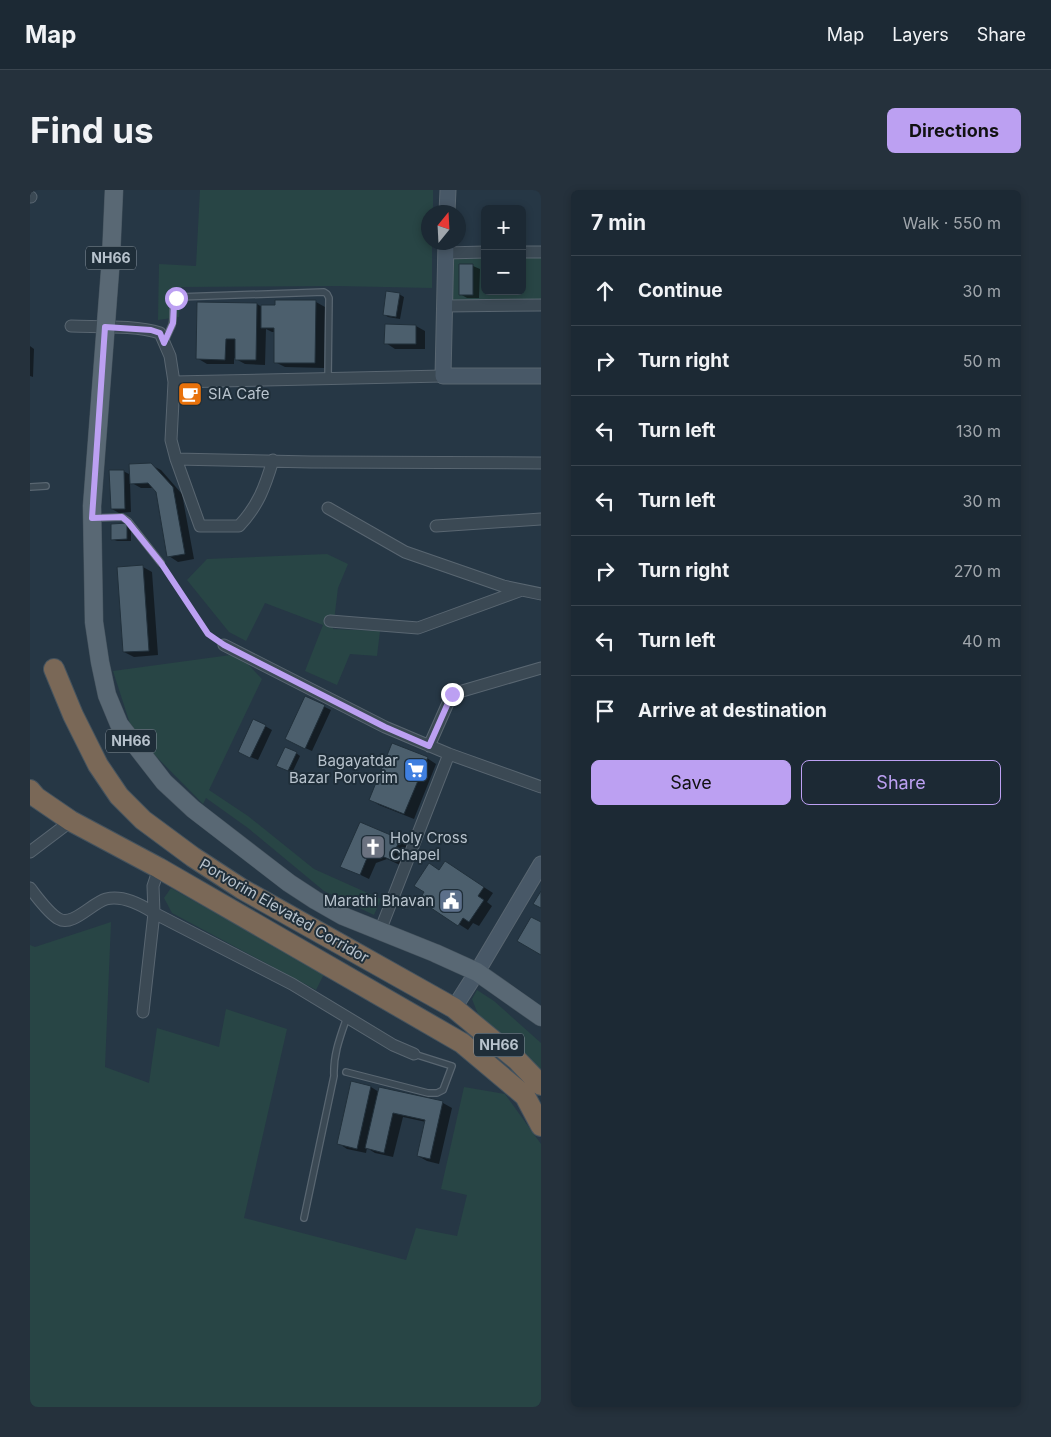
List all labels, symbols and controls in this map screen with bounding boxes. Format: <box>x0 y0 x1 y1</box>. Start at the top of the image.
text: Map <box>25 20 76 49</box>
text: Map <box>827 24 864 45</box>
text: Layers <box>892 24 949 45</box>
text: Share <box>977 24 1026 45</box>
button: Directions <box>887 108 1021 153</box>
text: Find us <box>30 109 154 151</box>
north arrow <box>421 205 466 250</box>
map controls <box>481 205 526 295</box>
button: + <box>481 205 526 250</box>
text: 7 min <box>591 210 646 235</box>
text: Walk · 550 m <box>903 213 1001 233</box>
road number: NH66 <box>86 246 136 270</box>
button: − <box>481 250 526 295</box>
icon: ahead <box>591 277 619 305</box>
text: Continue <box>638 279 723 302</box>
text: 30 m <box>963 281 1001 301</box>
route start <box>165 287 188 310</box>
icon: right <box>591 347 619 375</box>
text: Turn right <box>638 349 729 372</box>
text: 50 m <box>963 351 1001 371</box>
cafe icon: SIA Cafe <box>177 381 203 407</box>
place label: SIA Cafe <box>208 384 269 403</box>
icon: left <box>591 417 619 445</box>
text: Turn left <box>638 419 716 442</box>
text: 130 m <box>956 421 1001 441</box>
icon: left <box>591 487 619 515</box>
text: Turn left <box>638 489 716 512</box>
text: 30 m <box>963 491 1001 511</box>
icon: right <box>591 557 619 585</box>
text: Turn right <box>638 559 729 582</box>
text: 270 m <box>954 561 1001 581</box>
icon: left <box>591 627 619 655</box>
text: Turn left <box>638 629 716 652</box>
text: 40 m <box>962 631 1001 651</box>
route end <box>441 683 464 706</box>
icon: arrive <box>591 697 619 725</box>
text: Arrive at destination <box>638 699 827 722</box>
road number: NH66 <box>106 730 156 752</box>
place label: Bagayatdar Bazar Porvorim <box>289 751 398 787</box>
supermarket icon: Bagayatdar Bazar Porvorim <box>403 757 429 783</box>
button: Save <box>591 760 791 805</box>
button: Share <box>801 760 1001 805</box>
place label: Holy Cross Chapel <box>390 828 468 864</box>
church icon: Holy Cross Chapel <box>360 834 386 860</box>
street label: Porvorim Elevated Corridor <box>196 854 373 967</box>
public building icon: Marathi Bhavan <box>438 888 464 914</box>
place label: Marathi Bhavan <box>324 891 434 910</box>
road number: NH66 <box>474 1034 524 1056</box>

